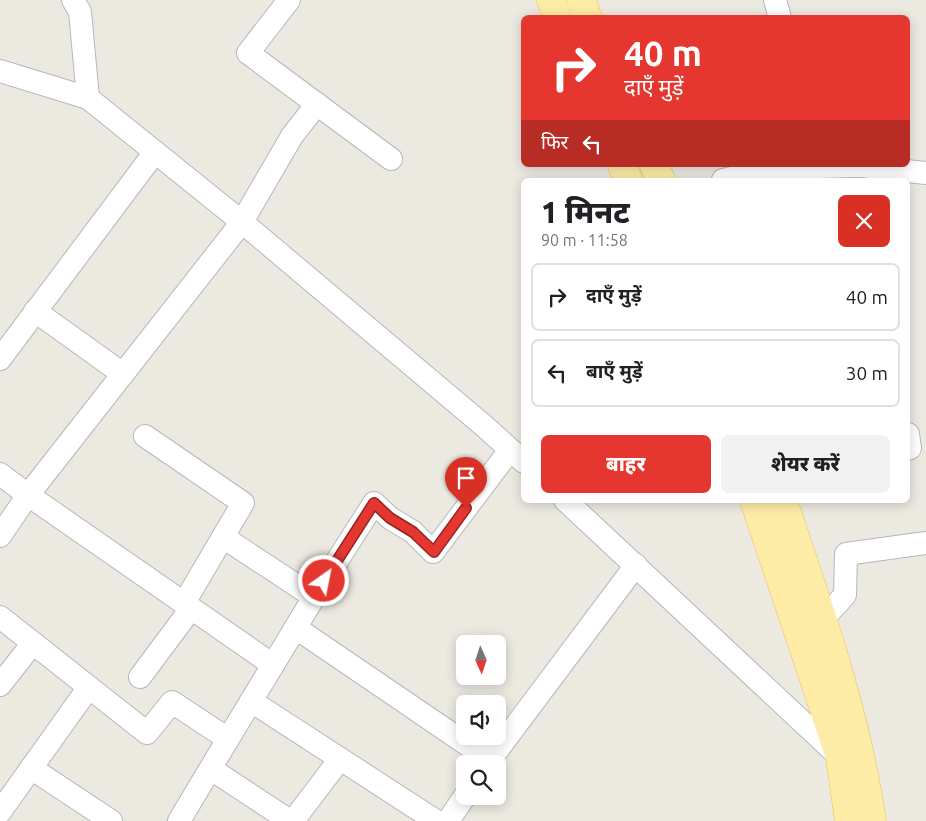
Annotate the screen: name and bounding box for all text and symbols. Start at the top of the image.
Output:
text: 40 m [624,33,702,73]
icon: right [541,35,606,100]
text: दाएँ मुड़ें [624,74,684,99]
icon: left [578,130,606,158]
text: फिर [541,131,568,153]
text: 1 मिनट [541,195,630,229]
button: close [838,195,890,247]
text: 90 m · 11:58 [541,231,628,249]
icon: right [543,283,571,311]
text: दाएँ मुड़ें [586,284,642,306]
text: 40 m [846,286,888,308]
icon: left [543,359,571,387]
text: बाएँ मुड़ें [586,360,643,382]
text: 30 m [846,362,888,384]
button: बाहर [541,435,711,493]
button: शेयर करें [721,435,890,493]
pin [445,457,487,508]
icon: arrive [452,464,480,492]
position arrow [297,554,349,606]
north arrow [456,635,506,685]
map controls [456,635,506,805]
button: sound [456,695,506,745]
button: search [456,755,506,805]

